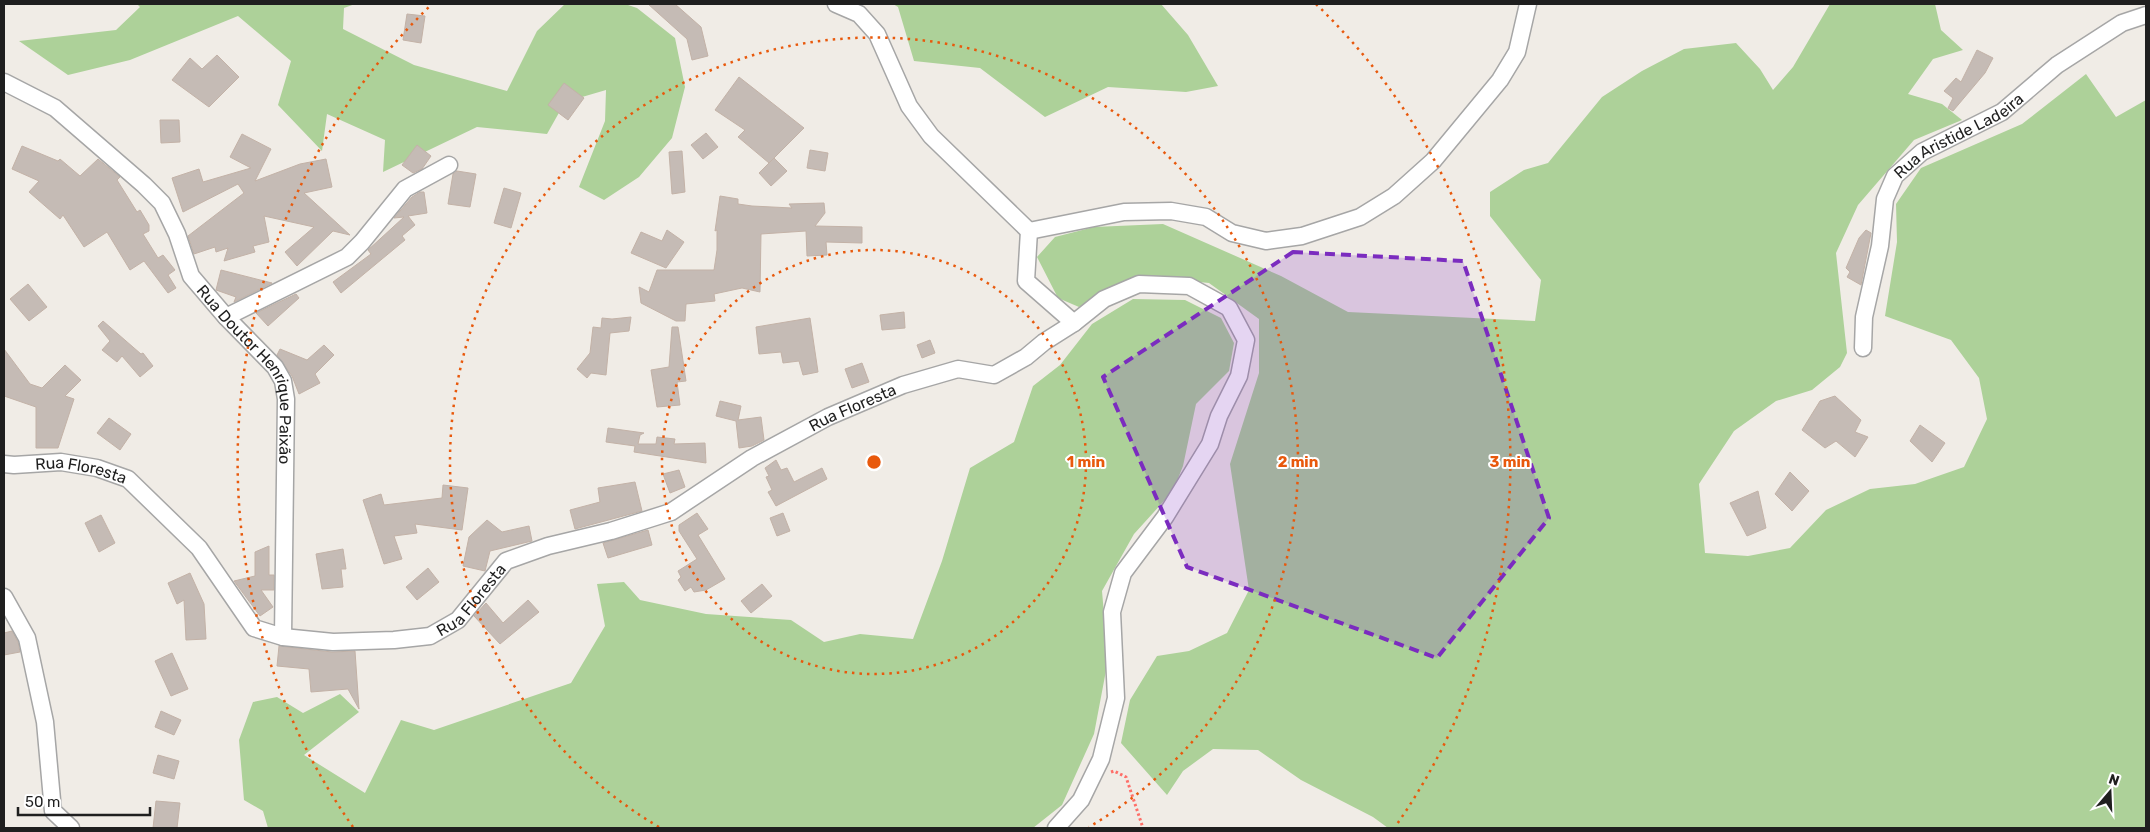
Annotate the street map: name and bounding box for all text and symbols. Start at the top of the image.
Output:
street label: Rua Aristide Ladeira [1890,89,2027,183]
street label: Rua Doutor Henrique Paixão [193,281,295,464]
street label: Rua Floresta [806,380,899,436]
street label: Rua Floresta [35,453,129,488]
centre of rings [865,453,883,471]
text: 1 min [1067,453,1105,471]
text: 2 min [1278,453,1318,471]
text: 3 min [1490,453,1530,471]
street label: Rua Floresta [433,560,510,640]
north arrow [2085,767,2135,817]
text: N [2107,771,2122,790]
scale bar [18,784,150,816]
text: 50 m [25,793,60,811]

